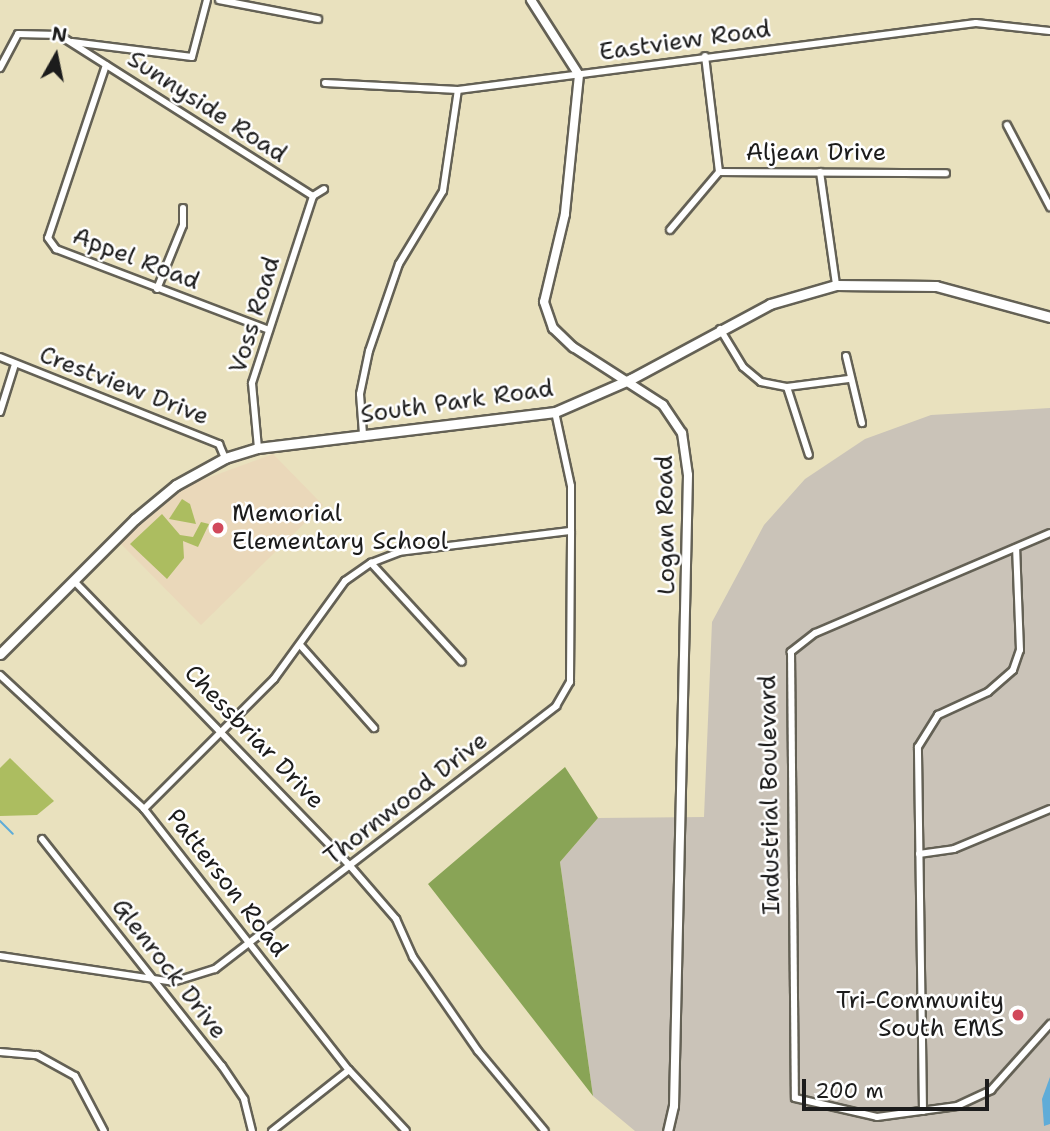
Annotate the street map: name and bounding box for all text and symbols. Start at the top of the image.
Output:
street label: Eastview Road [597,15,773,67]
north arrow [21,21,91,91]
text: N [50,21,69,48]
street label: Sunnyside Road [122,45,292,169]
street label: Aljean Drive [746,139,886,167]
street label: Appel Road [68,222,204,296]
street label: Voss Road [224,253,286,377]
street label: Crestview Drive [35,340,213,432]
street label: South Park Road [359,374,555,430]
street label: Logan Road [650,455,682,595]
place label: Memorial Elementary School [232,500,448,556]
marker: Memorial Elementary School [210,520,226,536]
street label: Chessbriar Drive [178,659,330,815]
street label: Industrial Boulevard [754,675,786,915]
street label: Thornwood Drive [318,726,494,872]
street label: Patterson Road [160,803,294,963]
street label: Glenrock Drive [105,893,233,1045]
place label: Tri-Community South EMS [836,987,1004,1043]
marker: Tri-Community South EMS [1010,1007,1026,1023]
scale bar [805,1064,992,1108]
text: 200 m [815,1077,884,1105]

